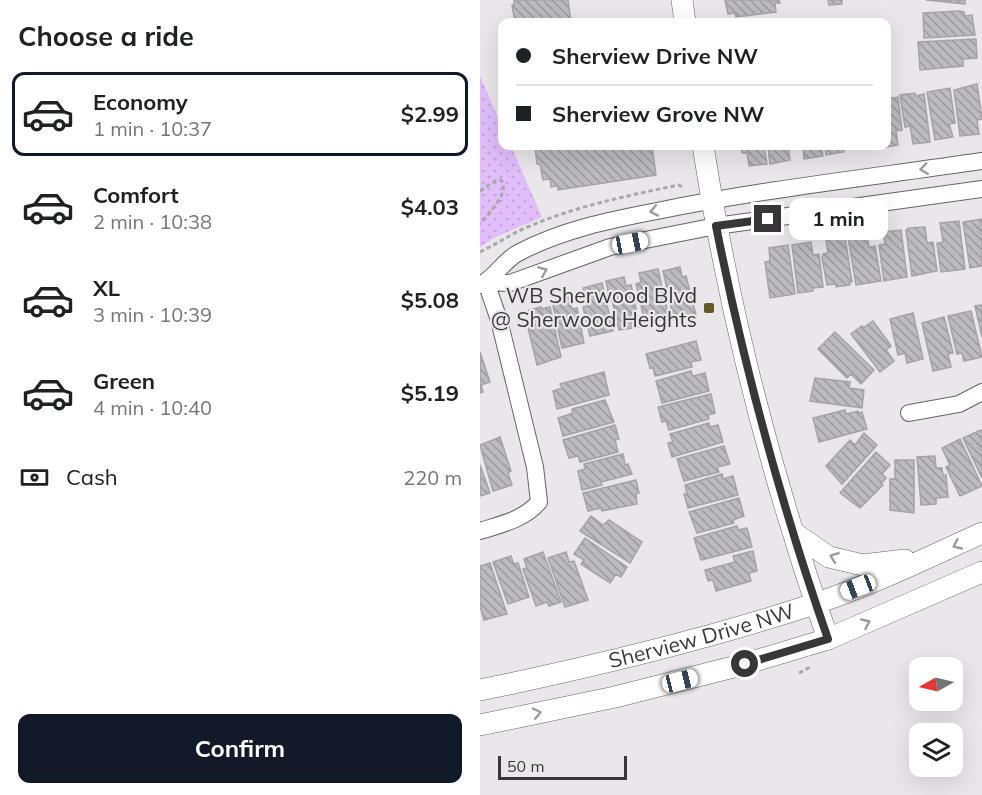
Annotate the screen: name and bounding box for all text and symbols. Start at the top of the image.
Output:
text: Choose a ride [18,19,194,53]
text: Sherview Drive NW [552,42,758,70]
icon: car [21,87,75,141]
text: Economy [93,88,188,116]
text: $2.99 [401,100,459,128]
text: Sherview Grove NW [552,100,765,128]
text: 1 min · 10:37 [93,116,212,141]
one-way arrow [919,163,929,175]
icon: car [21,180,75,234]
text: Comfort [93,181,179,209]
text: $4.03 [401,193,459,221]
callout: 1 min [789,198,888,240]
one-way arrow [649,204,659,217]
route end [754,205,781,232]
text: 1 min [812,206,865,231]
text: 2 min · 10:38 [93,209,212,234]
car [611,231,649,255]
one-way arrow [536,266,547,278]
icon: car [21,273,75,327]
text: XL [93,274,120,302]
place label: WB Sherwood Blvd @ Sherwood Heights [491,282,697,332]
text: $5.08 [401,286,459,314]
marker: WB Sherwood Blvd @ Sherwood Heights [702,301,716,315]
text: 3 min · 10:39 [93,302,212,327]
icon: car [21,366,75,420]
text: Green [93,367,155,395]
text: $5.19 [401,379,459,407]
text: 4 min · 10:40 [93,395,212,420]
icon: cash [18,461,51,494]
text: Cash [66,463,118,491]
text: 220 m [403,465,462,490]
one-way arrow [953,537,964,549]
one-way arrow [829,552,840,565]
car [838,572,878,602]
street label: Sherview Drive NW [606,597,797,673]
one-way arrow [860,618,871,630]
route start [731,650,758,677]
north arrow [909,657,963,711]
map controls [909,657,963,777]
car [660,668,700,694]
one-way arrow [532,708,542,721]
button: Confirm [18,714,462,783]
button: layers [909,723,963,777]
scale bar [498,753,627,780]
text: 50 m [507,756,544,776]

